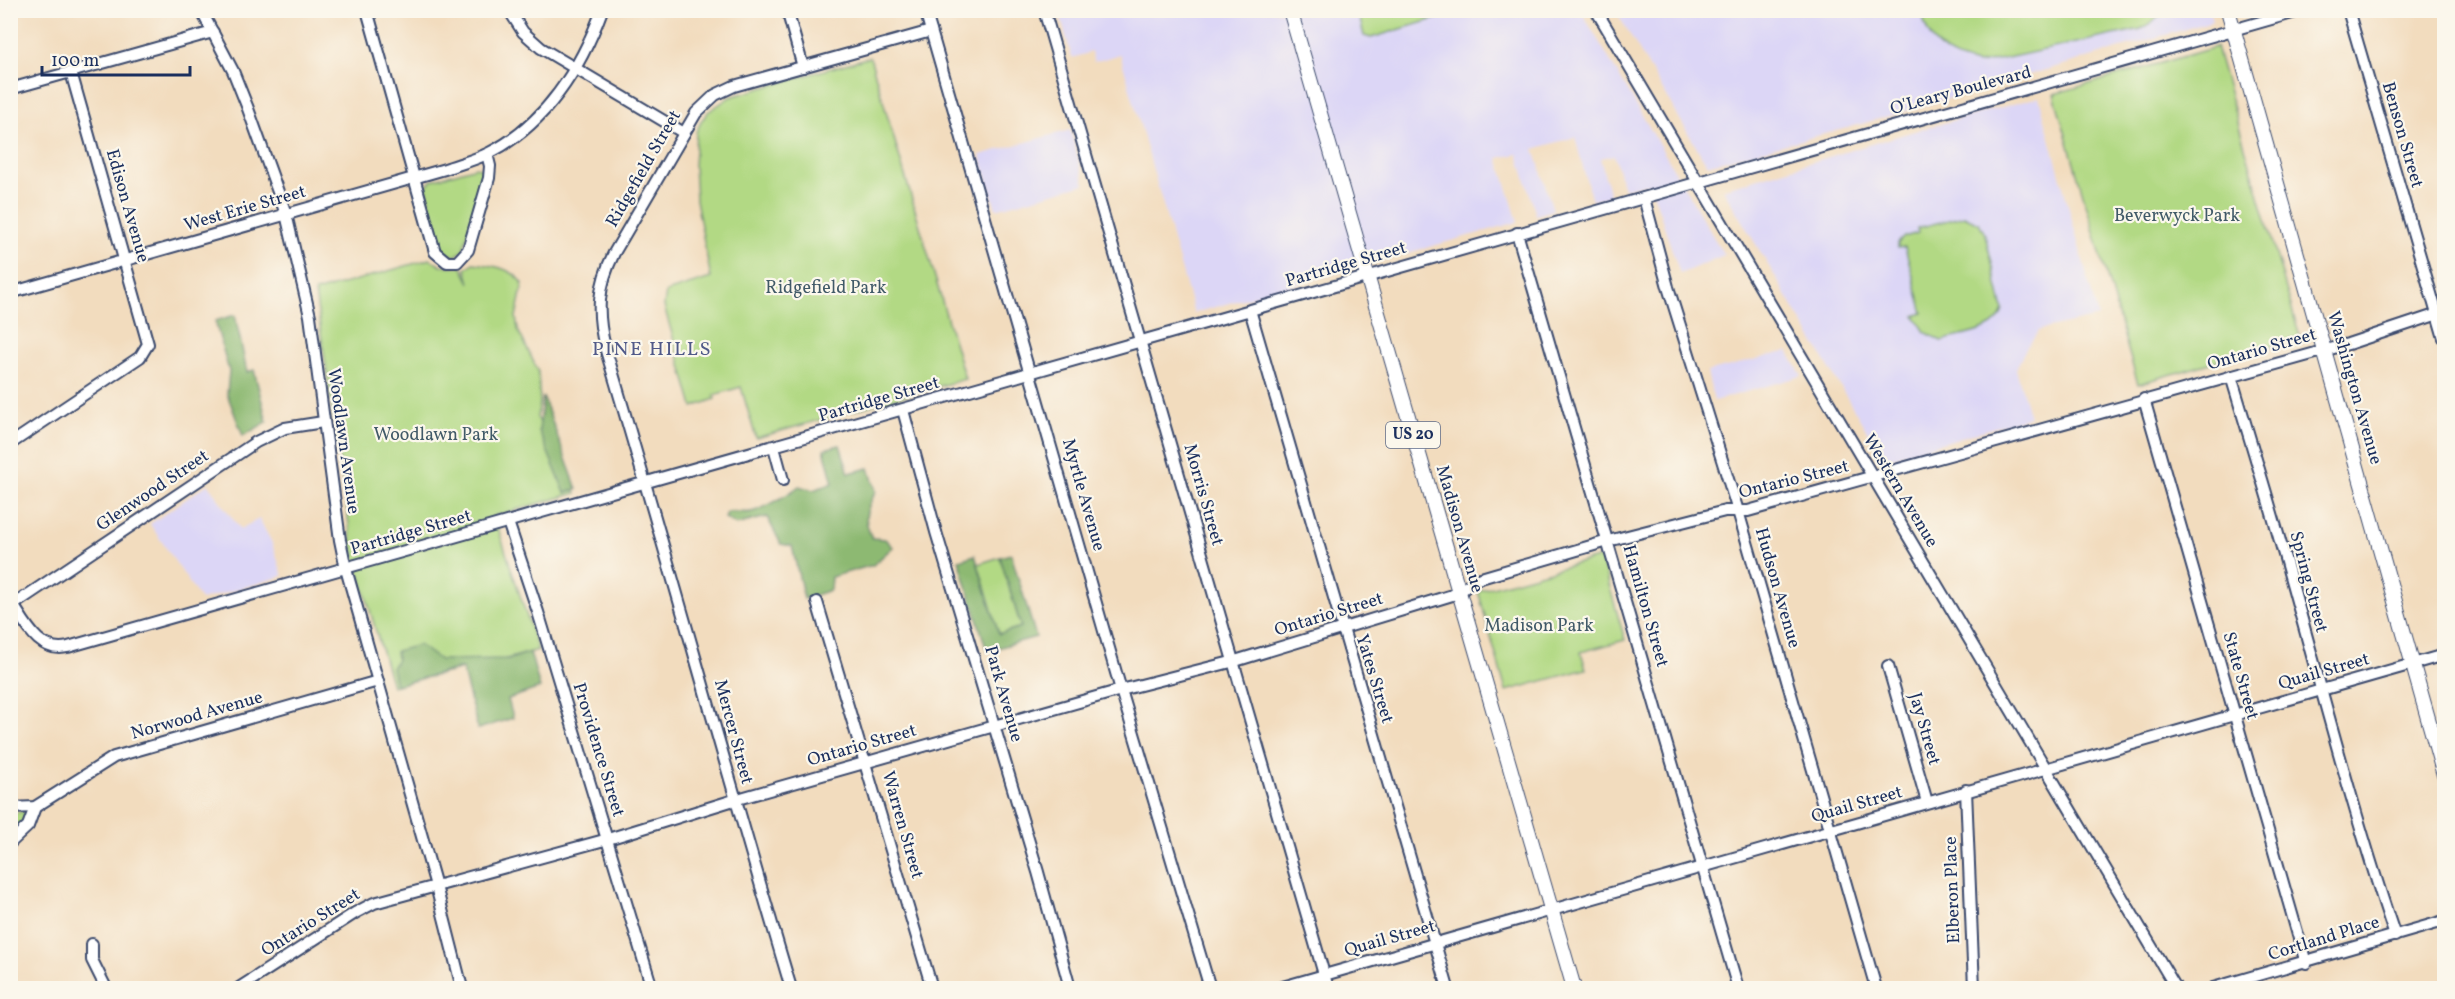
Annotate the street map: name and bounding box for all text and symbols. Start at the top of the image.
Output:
scale bar [42,39,190,77]
text: 100 m [51,49,100,74]
street label: O'Leary Boulevard [1888,60,2034,122]
street label: Benson Street [2375,79,2429,191]
street label: Ridgefield Street [600,106,688,232]
street label: Edison Avenue [99,146,155,266]
street label: West Erie Street [181,180,309,238]
park label: Beverwyck Park [2114,204,2240,229]
street label: Partridge Street [1283,236,1409,294]
park label: Ridgefield Park [765,276,887,301]
street label: Washington Avenue [2320,308,2388,468]
street label: Ontario Street [2204,322,2320,378]
district label: PINE HILLS [592,336,712,364]
street label: Woodlawn Avenue [320,367,366,515]
street label: Partridge Street [816,371,942,429]
road number: US 20 [1386,422,1440,448]
park label: Woodlawn Park [374,423,499,448]
street label: Western Avenue [1856,430,1944,552]
street label: Myrtle Avenue [1055,436,1111,554]
street label: Morris Street [1177,441,1229,549]
street label: Glenwood Street [92,444,214,538]
street label: Ontario Street [1736,454,1852,506]
street label: Madison Avenue [1429,462,1489,596]
street label: Partridge Street [348,504,474,562]
street label: Hudson Avenue [1748,525,1806,651]
street label: Spring Street [2282,529,2334,635]
street label: Hamilton Street [1616,542,1674,670]
street label: Ontario Street [1272,587,1386,643]
park label: Madison Park [1484,614,1594,639]
street label: State Street [2216,629,2264,723]
street label: Yates Street [1349,631,1399,727]
street label: Park Avenue [977,643,1029,745]
street label: Quail Street [2275,647,2373,697]
street label: Mercer Street [707,677,759,787]
street label: Providence Street [566,680,630,820]
street label: Norwood Avenue [128,685,266,747]
street label: Jay Street [1902,690,1946,768]
street label: Ontario Street [804,718,920,774]
street label: Warren Street [875,768,929,882]
street label: Quail Street [1808,780,1906,830]
street label: Elberon Place [1939,836,1967,944]
street label: Ontario Street [257,883,365,963]
street label: Cortland Place [2265,910,2383,968]
street label: Quail Street [1341,914,1439,964]

